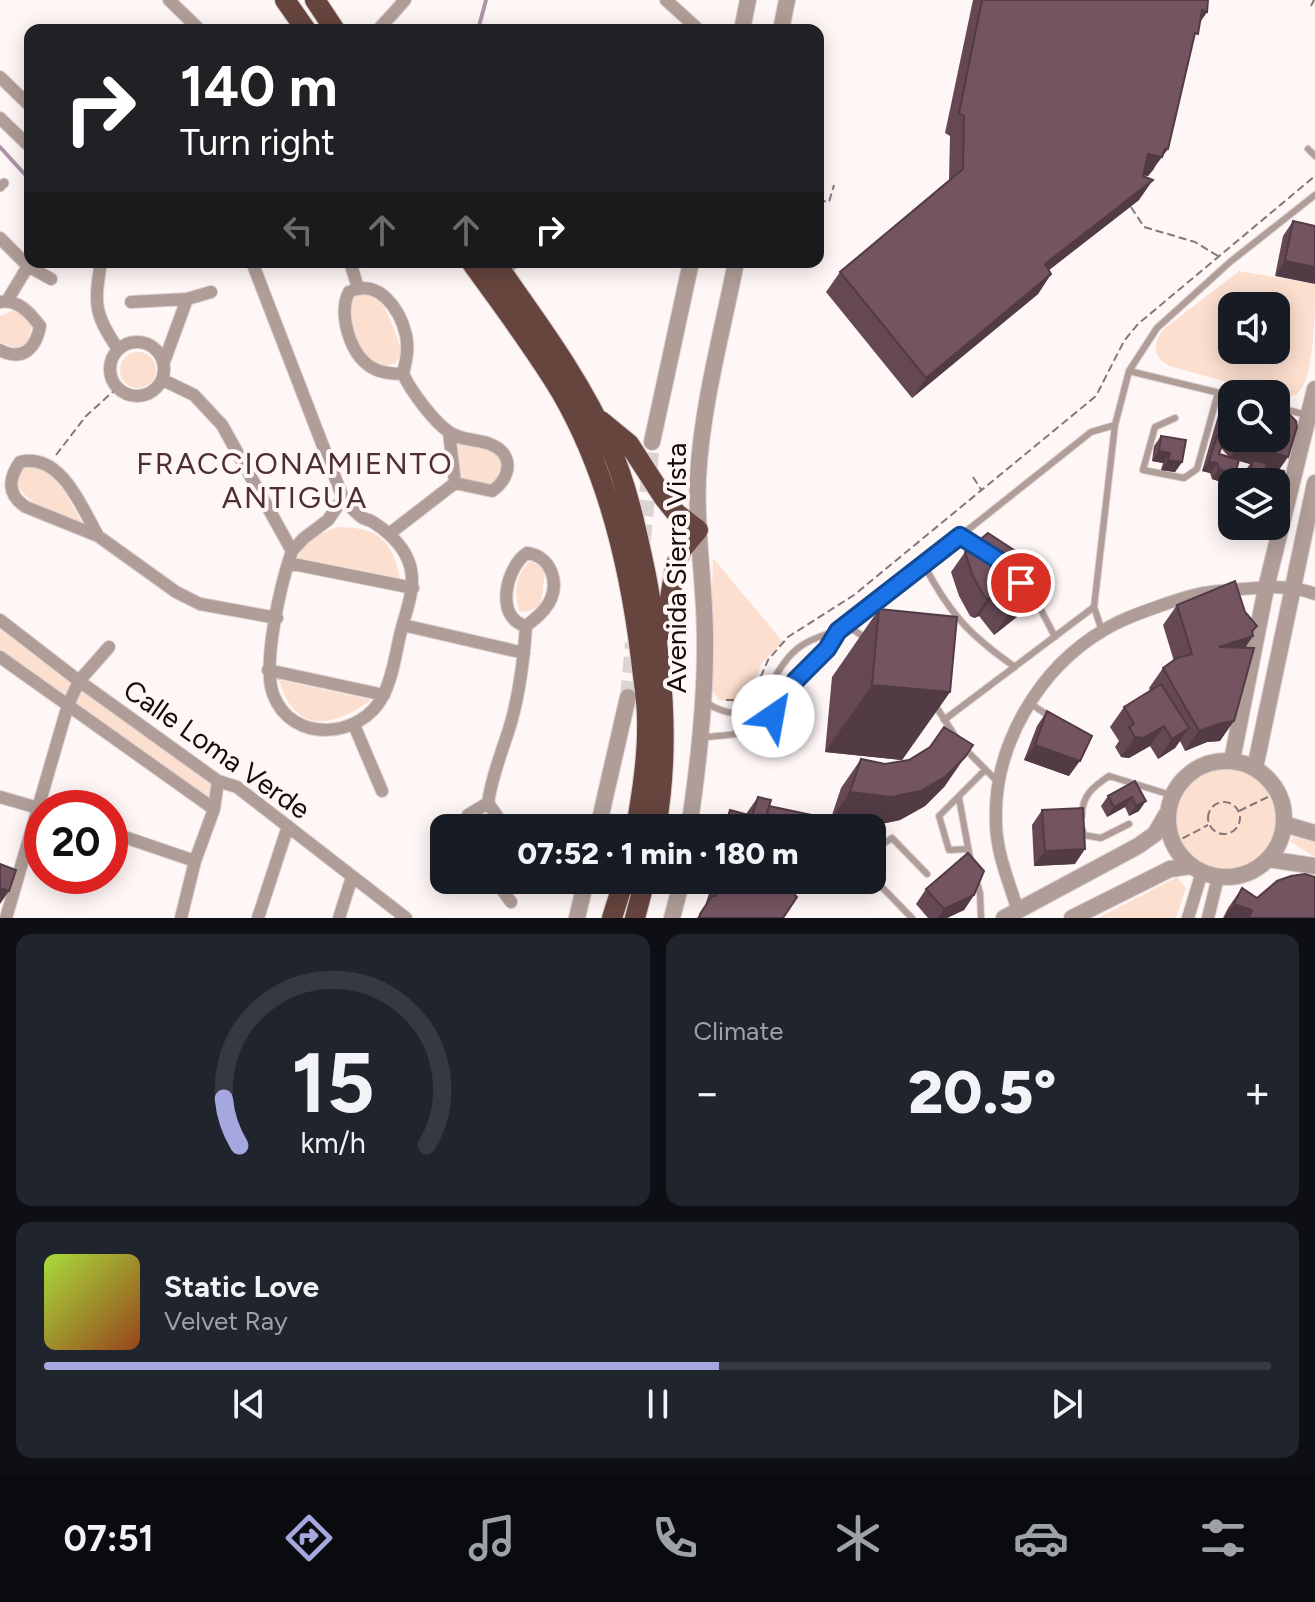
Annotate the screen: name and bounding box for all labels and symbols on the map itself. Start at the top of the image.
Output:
street label: Avenida Sierra Vista [659,443,693,693]
district label: FRACCIONAMIENTO ANTIGUA [136,445,454,516]
pin [987,549,1055,617]
street label: Calle Loma Verde [117,672,317,826]
position arrow [731,674,815,758]
speed limit sign: 20 [24,790,128,894]

